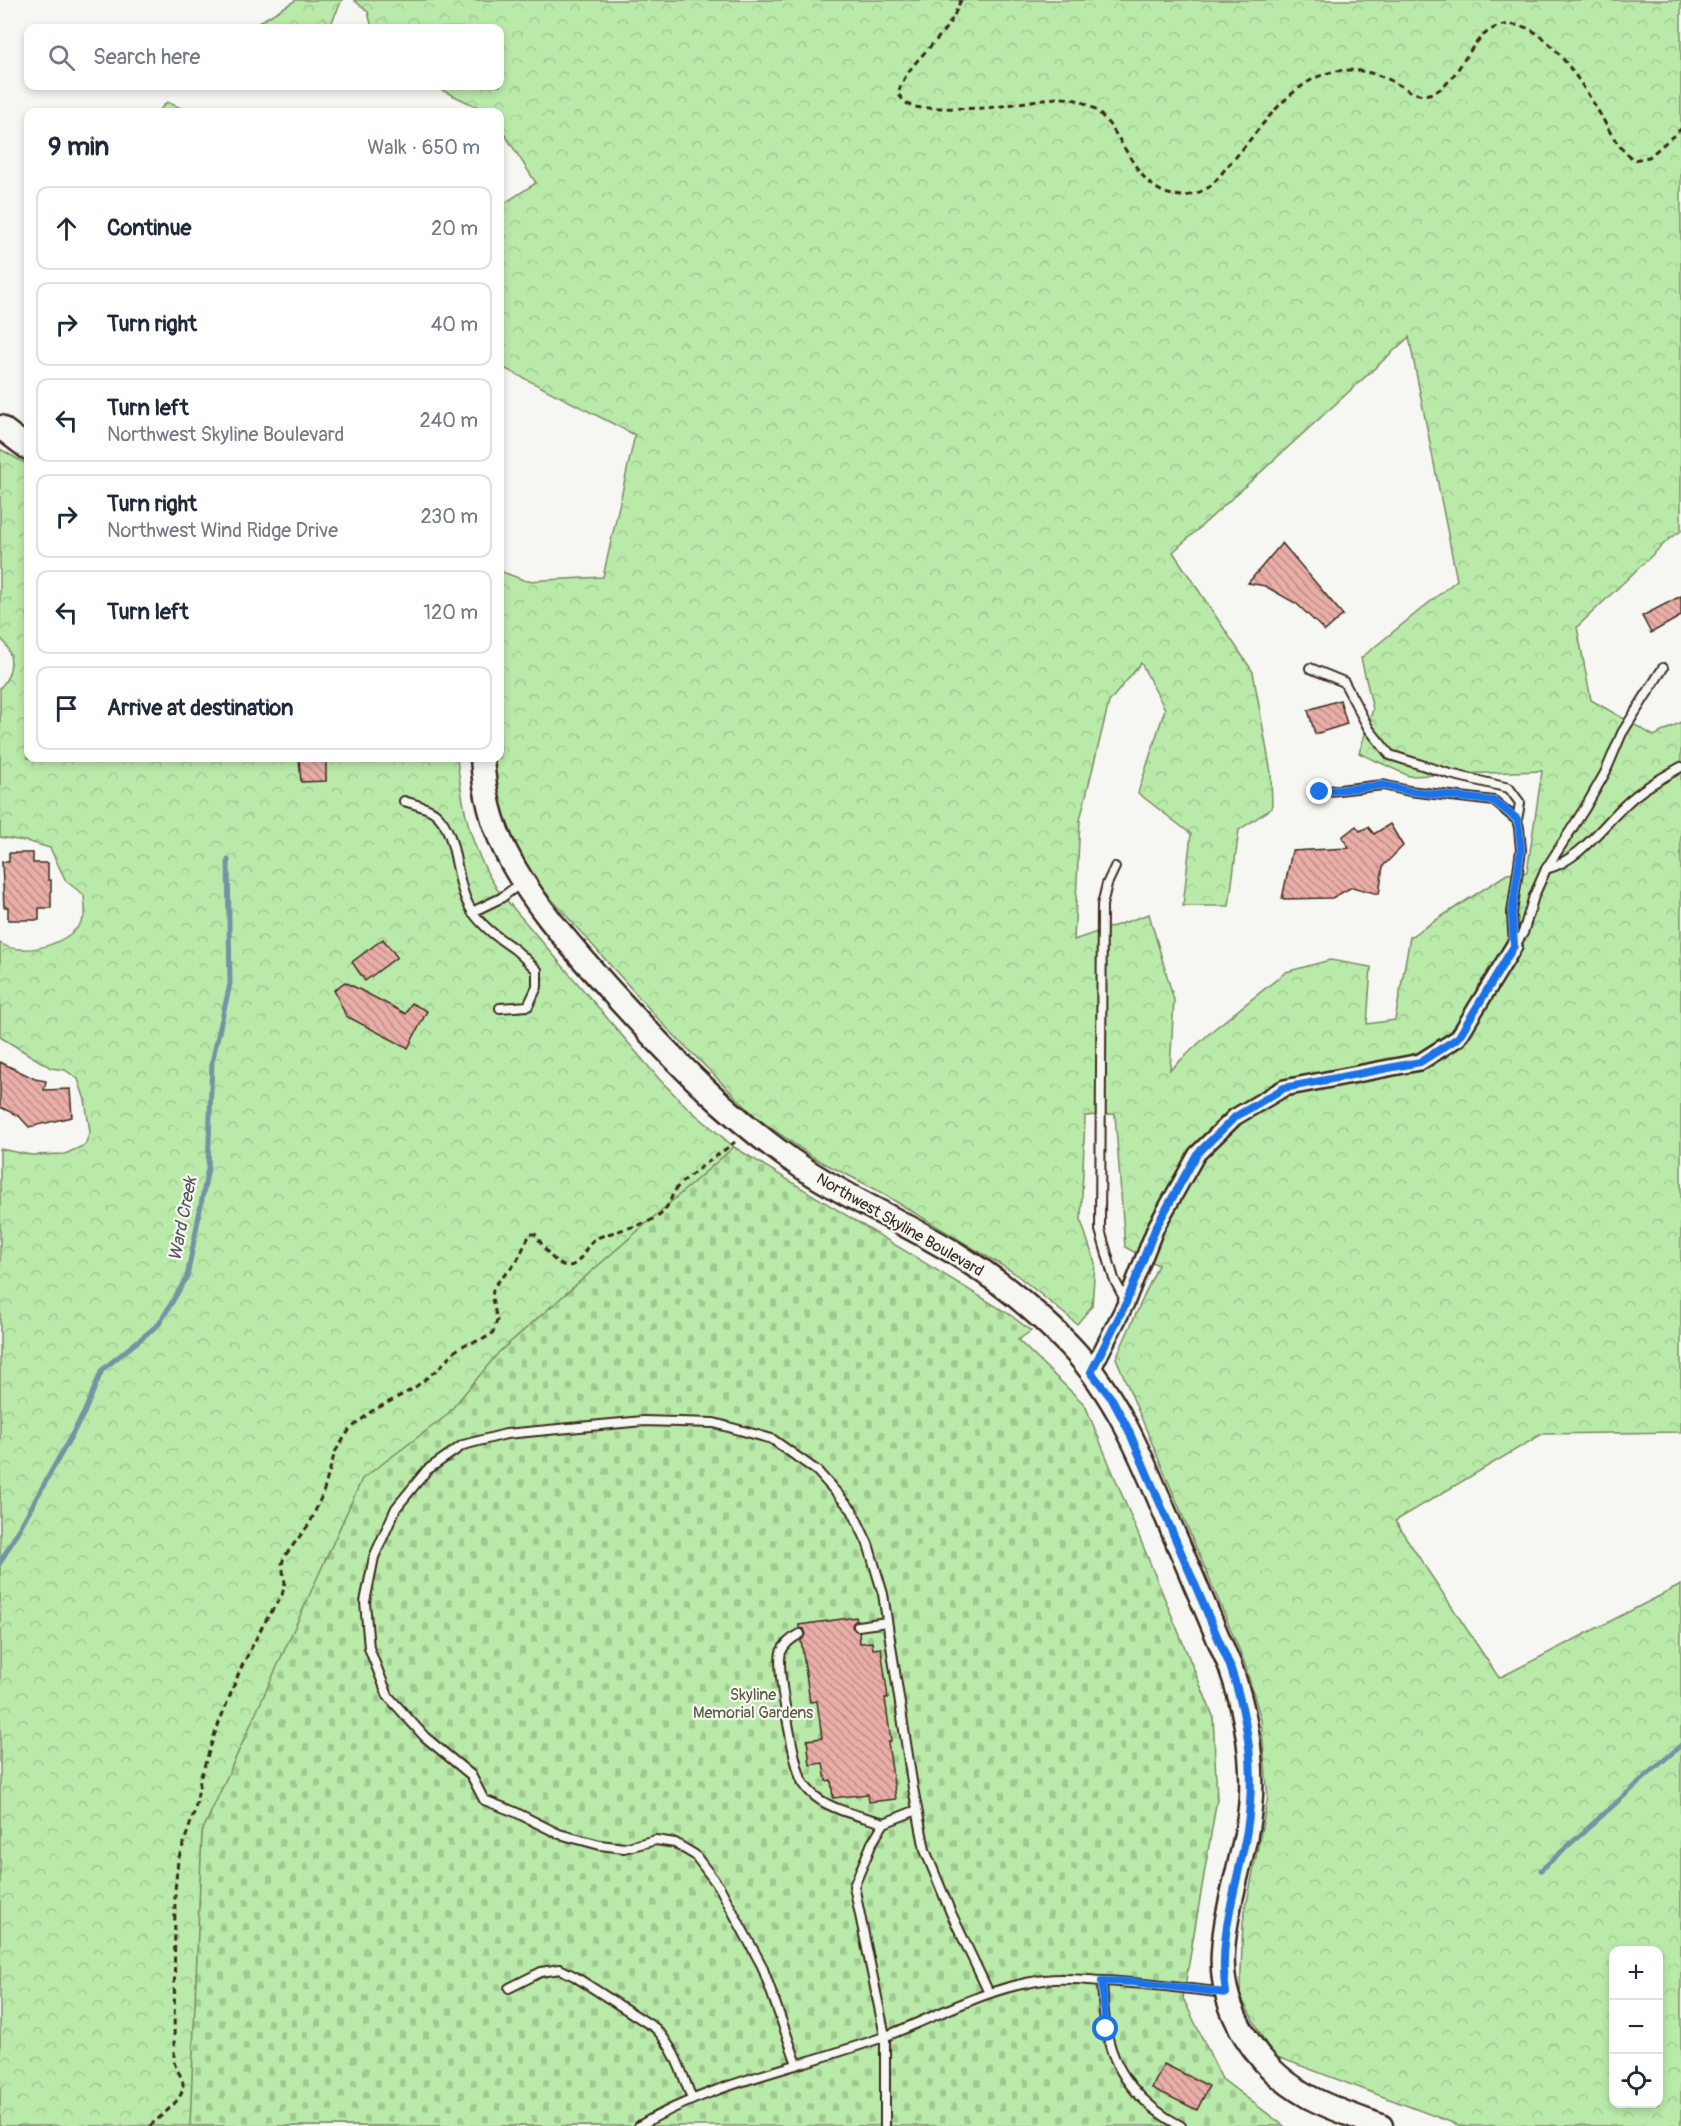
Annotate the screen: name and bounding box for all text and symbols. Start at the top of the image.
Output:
search box [24,24,504,90]
icon: search [45,41,78,74]
text: Search here [93,43,200,71]
text: 9 min [48,131,109,163]
text: Walk · 650 m [367,135,480,160]
icon: ahead [50,212,83,245]
text: Continue [107,214,191,242]
text: 20 m [431,216,478,241]
icon: right [50,308,83,341]
text: Turn right [107,310,197,338]
text: 40 m [431,312,478,337]
text: Turn left [107,394,189,422]
icon: left [50,404,83,437]
text: 240 m [419,408,478,433]
text: Northwest Skyline Boulevard [107,422,344,447]
text: Turn right [107,490,197,518]
icon: right [50,500,83,533]
text: 230 m [421,504,478,529]
text: Northwest Wind Ridge Drive [107,518,338,543]
icon: left [50,596,83,629]
text: Turn left [107,598,189,626]
text: 120 m [423,600,478,625]
icon: arrive [50,692,83,725]
text: Arrive at destination [107,694,293,722]
route end [1306,778,1332,804]
street label: Northwest Skyline Boulevard [813,1169,987,1281]
water label: Ward Creek [164,1174,203,1263]
park label: Skyline Memorial Gardens [693,1685,813,1723]
map controls [1609,1946,1663,2108]
button: + [1609,1946,1663,2000]
button: − [1609,2000,1663,2054]
route start [1092,2015,1118,2041]
button: locate [1609,2054,1663,2108]

